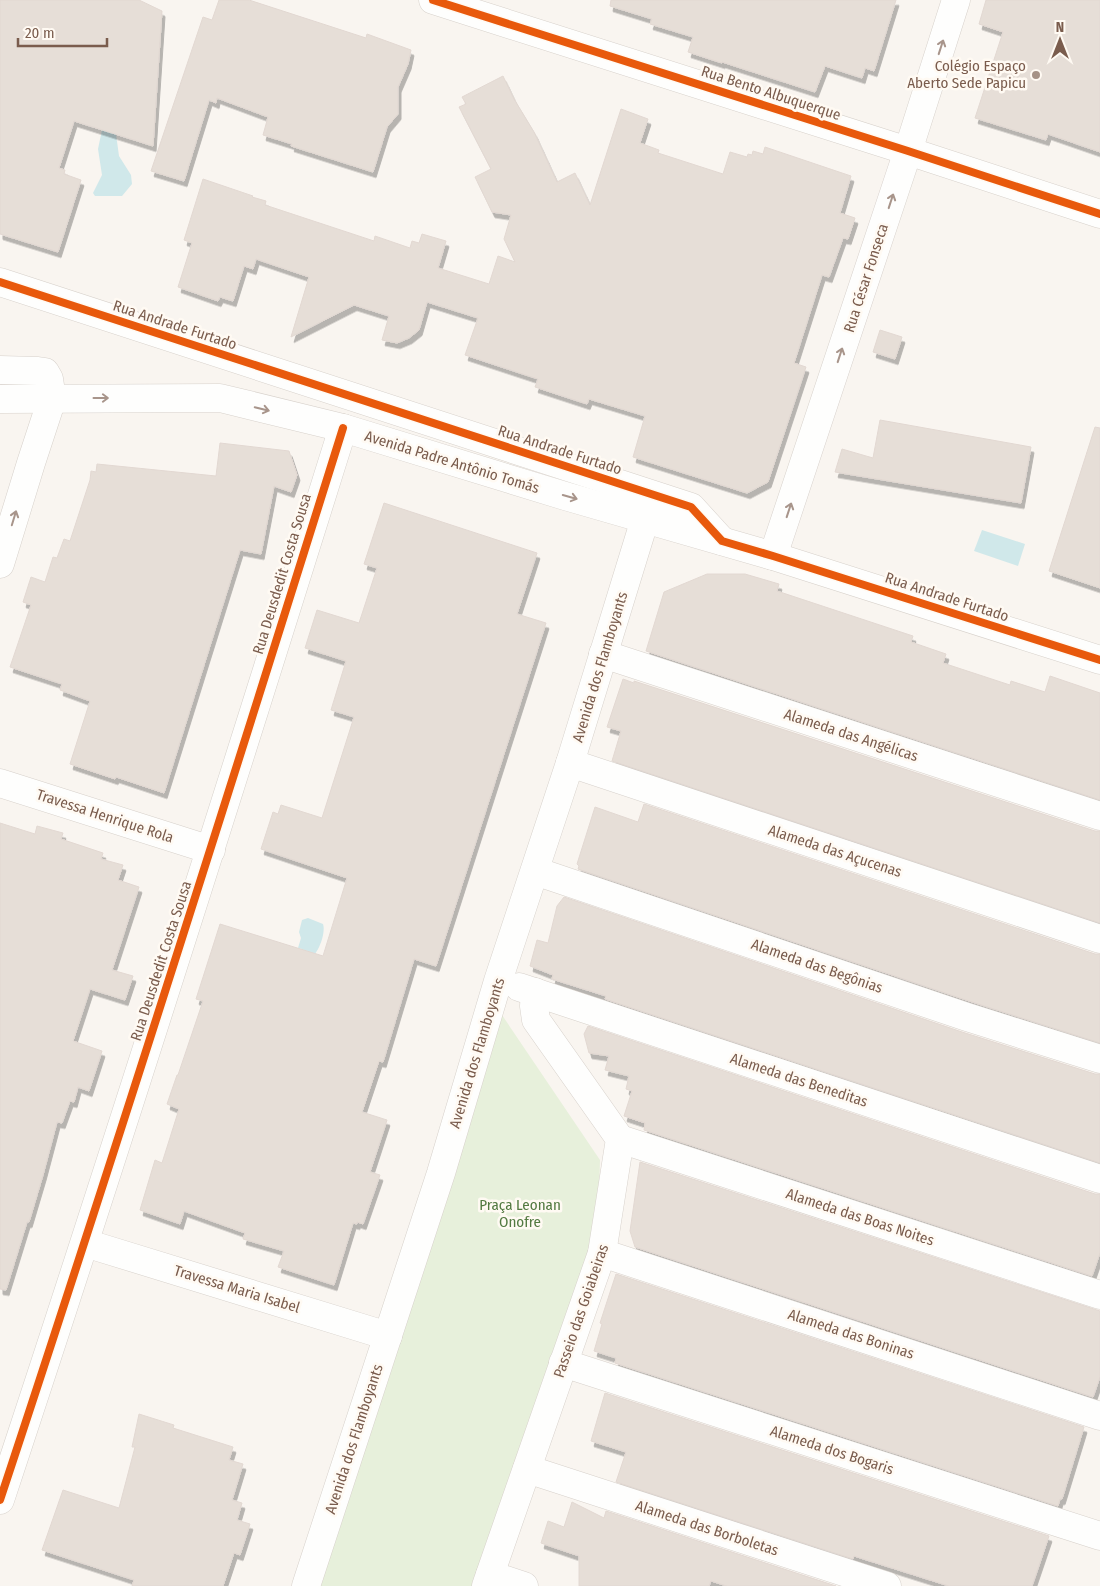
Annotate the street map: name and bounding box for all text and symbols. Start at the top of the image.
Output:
scale bar [18,15,106,47]
north arrow [1035,15,1085,65]
text: N [1056,19,1064,36]
text: 20 m [25,24,55,42]
one-way arrow [937,39,947,55]
place label: Colégio Espaço Aberto Sede Papicu [907,57,1026,92]
street label: Rua Bento Albuquerque [699,62,843,124]
marker: Colégio Espaço Aberto Sede Papicu [1030,69,1042,81]
one-way arrow [887,194,897,210]
street label: Rua César Fonseca [840,221,892,335]
street label: Rua Andrade Furtado [111,297,239,354]
one-way arrow [836,348,845,364]
one-way arrow [92,393,109,403]
one-way arrow [254,404,270,414]
street label: Rua Andrade Furtado [496,422,624,479]
street label: Avenida Padre Antônio Tomás [363,427,541,497]
street label: Rua Deusdedit Costa Sousa [249,491,315,657]
one-way arrow [561,493,577,503]
one-way arrow [784,502,794,518]
one-way arrow [10,510,20,526]
street label: Rua Andrade Furtado [883,569,1011,626]
street label: Avenida dos Flamboyants [569,590,631,744]
street label: Alameda das Angélicas [782,705,920,765]
street label: Travessa Henrique Rola [34,785,176,847]
street label: Alameda das Açucenas [766,821,904,881]
street label: Rua Deusdedit Costa Sousa [127,879,195,1043]
street label: Alameda das Begônias [749,935,885,997]
street label: Avenida dos Flamboyants [446,976,508,1130]
street label: Alameda das Beneditas [728,1049,870,1111]
street label: Alameda das Boas Noites [784,1185,936,1249]
park label: Praça Leonan Onofre [479,1196,561,1231]
street label: Passeio das Goiabeiras [550,1242,612,1380]
street label: Travessa Maria Isabel [172,1261,302,1317]
street label: Alameda das Boninas [786,1305,916,1363]
street label: Avenida dos Flamboyants [321,1362,387,1516]
street label: Alameda dos Bogaris [768,1422,896,1478]
street label: Alameda das Borboletas [633,1496,781,1560]

